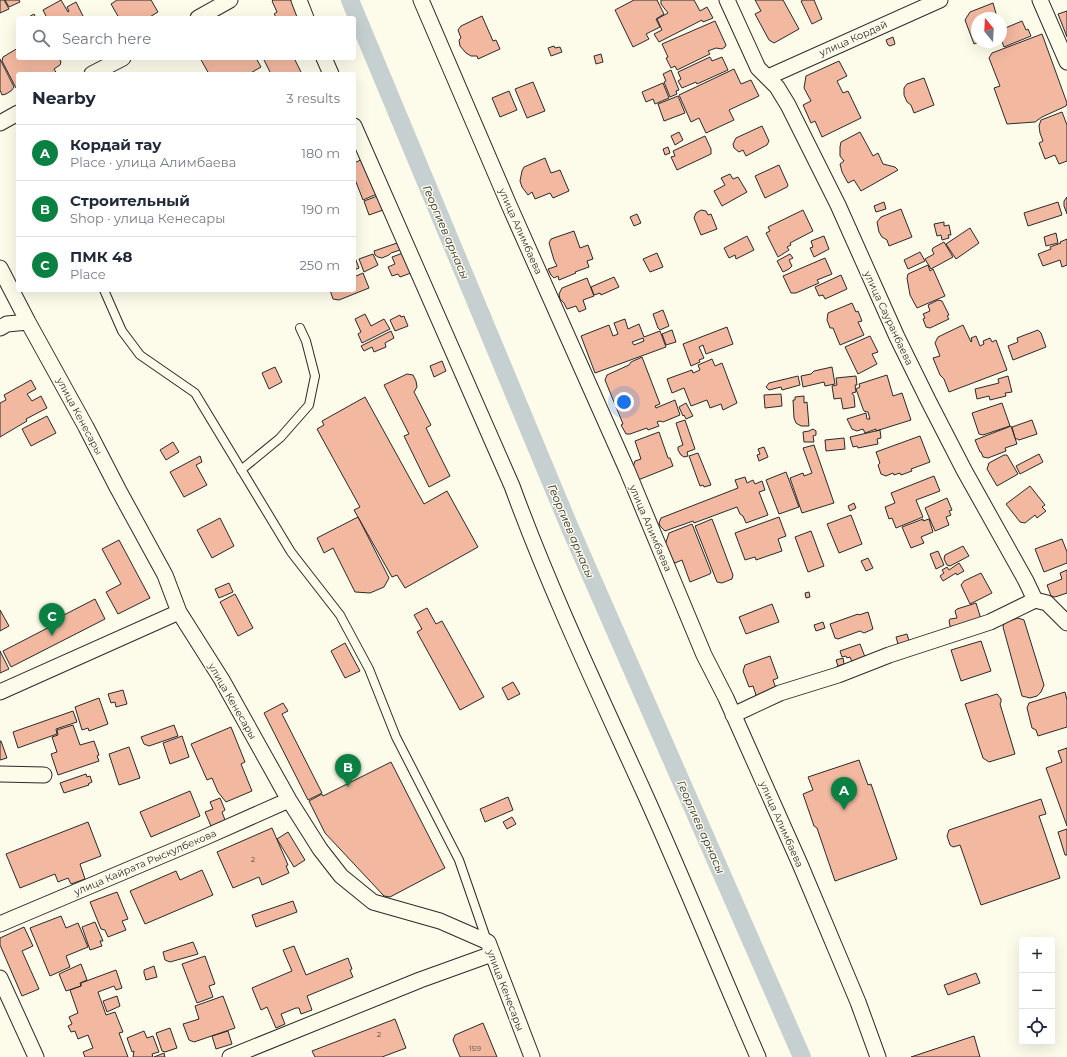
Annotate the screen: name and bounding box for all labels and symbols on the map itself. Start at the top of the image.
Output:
north arrow [971,12,1007,48]
street label: улица Кордай [816,18,889,60]
water label: Георгиев арнасы [420,183,472,282]
street label: улица Алимбаева [495,185,545,276]
street label: улица Сауранбаева [861,268,916,367]
street label: улица Кенесары [53,374,105,457]
your location [614,392,634,412]
water label: Георгиев арнасы [545,482,597,581]
street label: улица Алимбаева [626,482,675,573]
pin: C [39,603,65,636]
street label: улица Кенесары [205,660,260,742]
pin: B [335,754,361,787]
pin: A [831,777,857,810]
water label: Георгиев арнасы [674,778,728,876]
street label: улица Алимбаева [756,778,806,869]
street label: улица Кайрата Рыскулбекова [71,826,218,899]
house number: 2 [251,854,256,864]
street label: улица Кенесары [484,947,527,1033]
house number: 2 [377,1029,382,1039]
house number: 159 [469,1043,481,1053]

